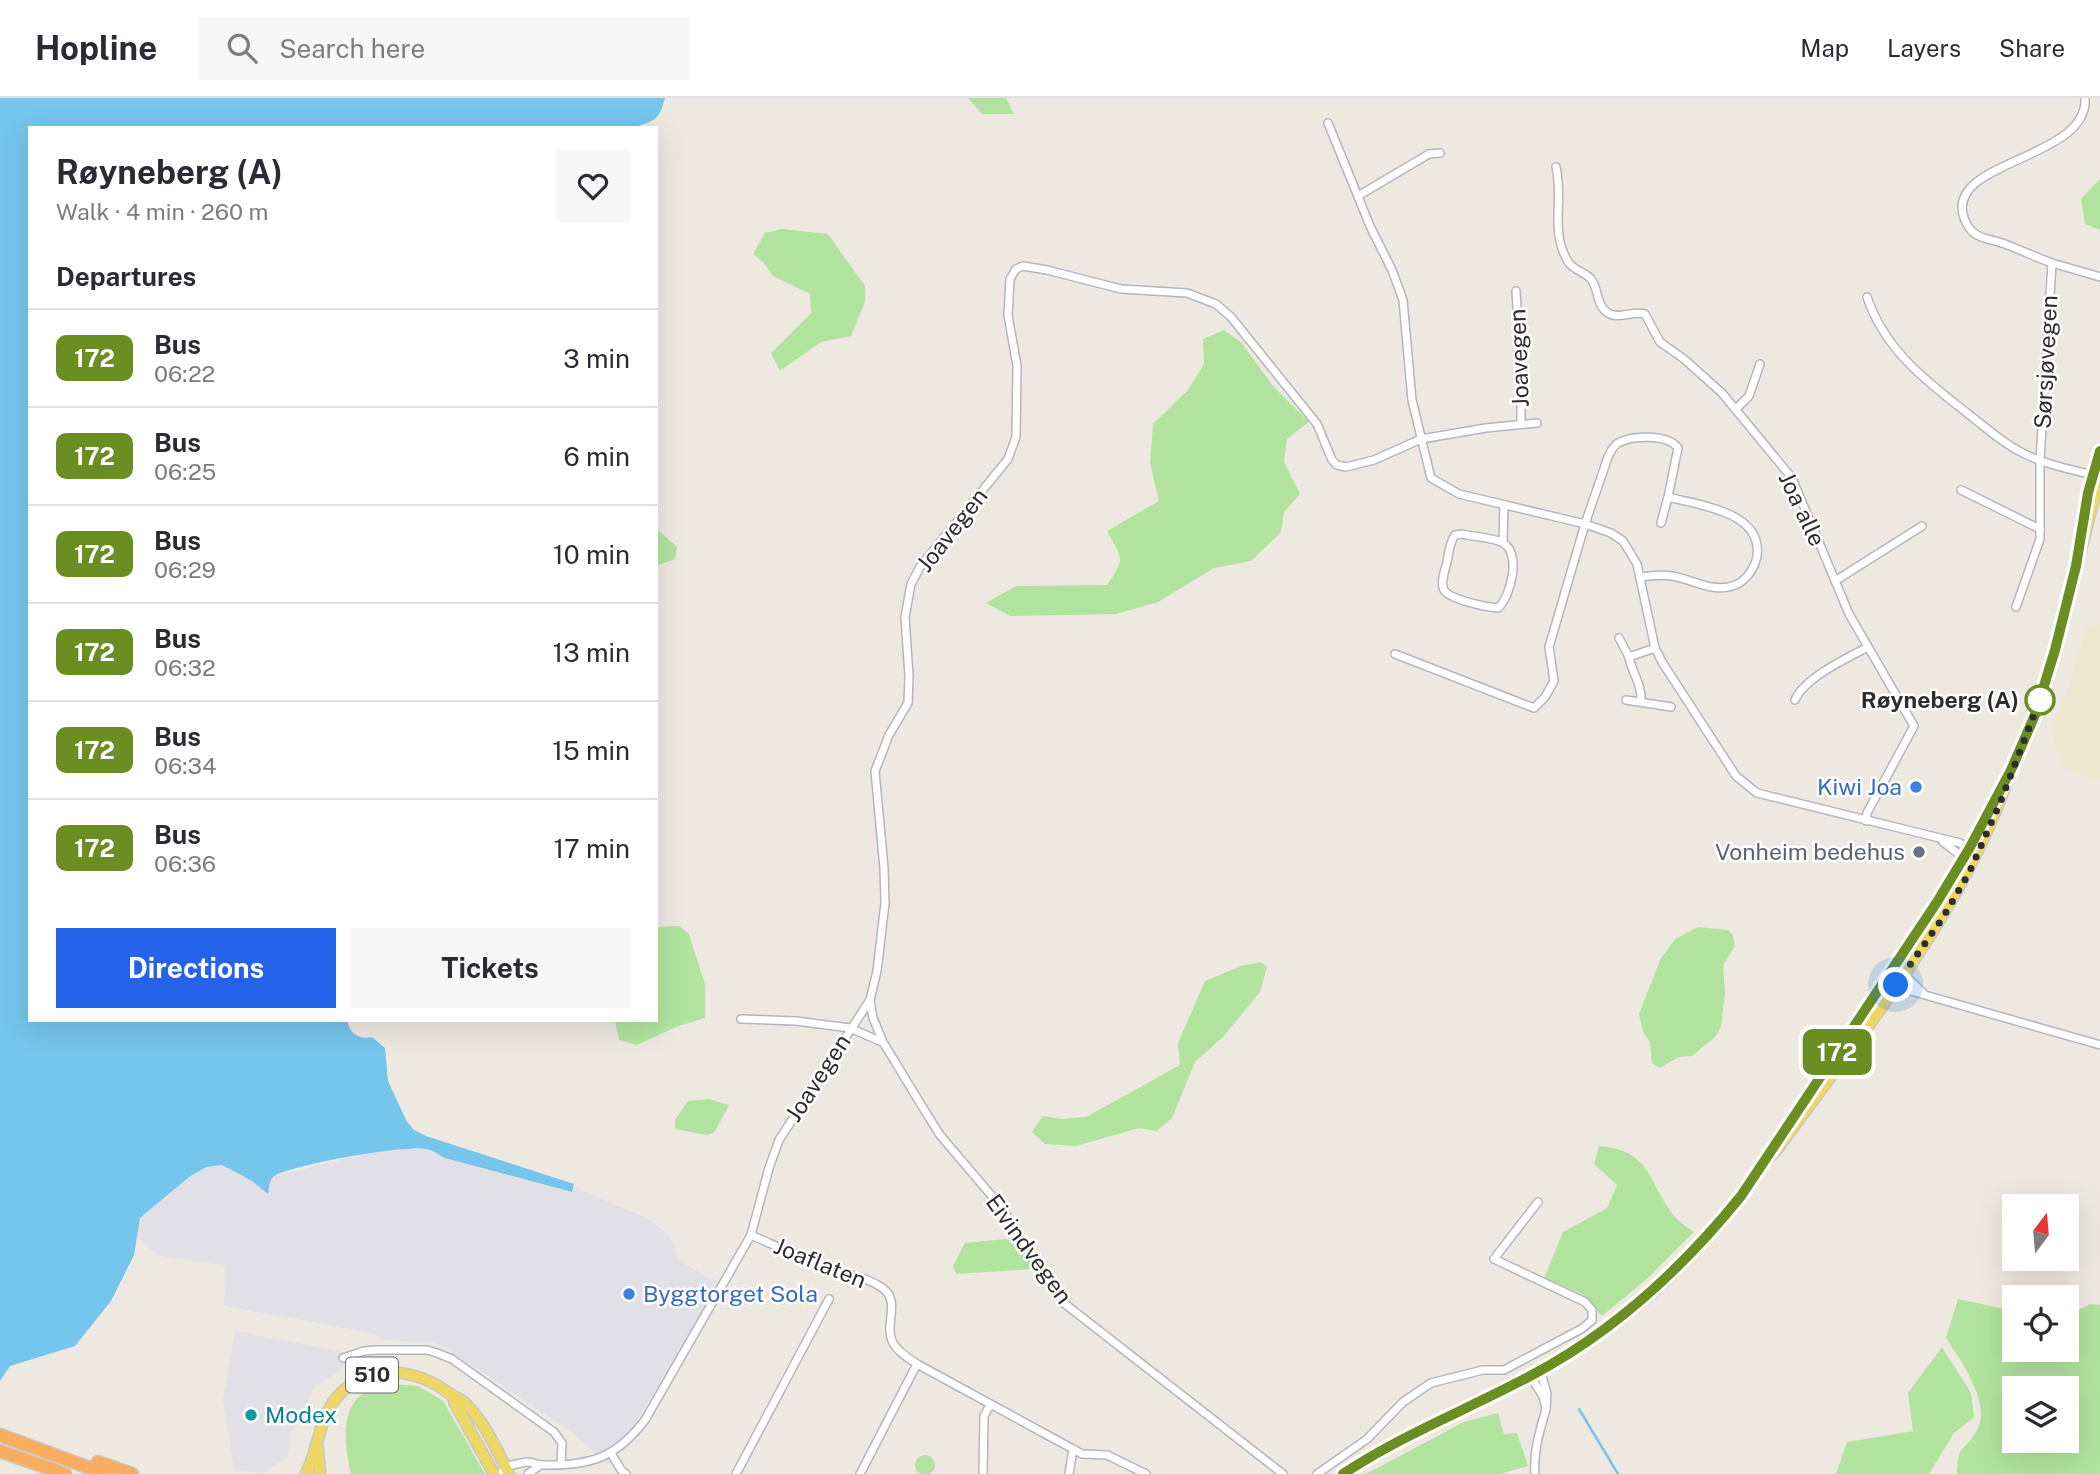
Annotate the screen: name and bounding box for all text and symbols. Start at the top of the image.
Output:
search box [199,17,689,80]
text: Hopline [35,29,157,67]
icon: search [223,29,261,67]
text: Search here [279,33,425,64]
text: Map [1800,34,1849,62]
text: Layers [1887,34,1961,62]
text: Share [1999,34,2065,62]
button: heart [556,149,630,223]
text: Røyneberg (A) [56,153,283,191]
text: Walk · 4 min · 260 m [56,198,269,225]
text: Departures [56,261,196,292]
street label: Sørsjøvegen [2029,294,2062,430]
street label: Joavegen [1503,308,1534,408]
text: Bus [154,329,201,360]
text: 3 min [563,343,630,374]
text: 172 [74,344,115,372]
text: 06:22 [154,360,215,387]
text: Bus [154,427,201,458]
text: 6 min [563,441,630,472]
text: 172 [74,442,115,470]
text: 06:25 [154,458,216,485]
street label: Joa alle [1774,467,1831,550]
street label: Joavegen [911,482,993,577]
text: Bus [154,525,201,556]
text: 10 min [553,539,630,570]
text: 172 [74,540,115,568]
text: 06:29 [154,556,216,583]
text: Bus [154,623,201,654]
text: 13 min [553,637,630,668]
text: 172 [74,638,115,666]
text: 06:32 [154,654,216,681]
marker: Røyneberg (A) [2025,685,2055,715]
place label: Røyneberg (A) [1861,686,2019,713]
text: Bus [154,721,201,752]
text: 15 min [552,735,630,766]
text: 172 [74,736,115,764]
text: 06:34 [154,752,216,779]
place label: Kiwi Joa [1817,773,1902,800]
marker: Kiwi Joa [1908,779,1924,795]
text: Bus [154,819,201,850]
text: 17 min [553,833,630,864]
text: 172 [74,834,115,862]
place label: Vonheim bedehus [1715,838,1905,865]
marker: Vonheim bedehus [1911,844,1927,860]
text: 06:36 [154,850,216,877]
button: Directions [56,928,336,1008]
button: Tickets [350,928,630,1008]
your location [1878,967,1913,1002]
street label: Joavegen [779,1029,856,1126]
line badge: 172 [1797,1029,1877,1075]
text: 172 [1817,1038,1857,1066]
street label: Eivindvegen [981,1189,1078,1309]
north arrow [2002,1194,2079,1270]
map controls [2002,1194,2079,1453]
street label: Joaflaten [770,1232,870,1293]
place label: Byggtorget Sola [643,1280,818,1307]
button: locate [2002,1285,2079,1362]
marker: Byggtorget Sola [621,1286,637,1302]
road number: 510 [346,1358,398,1392]
button: layers [2002,1376,2079,1453]
place label: Modex [265,1401,337,1428]
marker: Modex [243,1407,259,1423]

